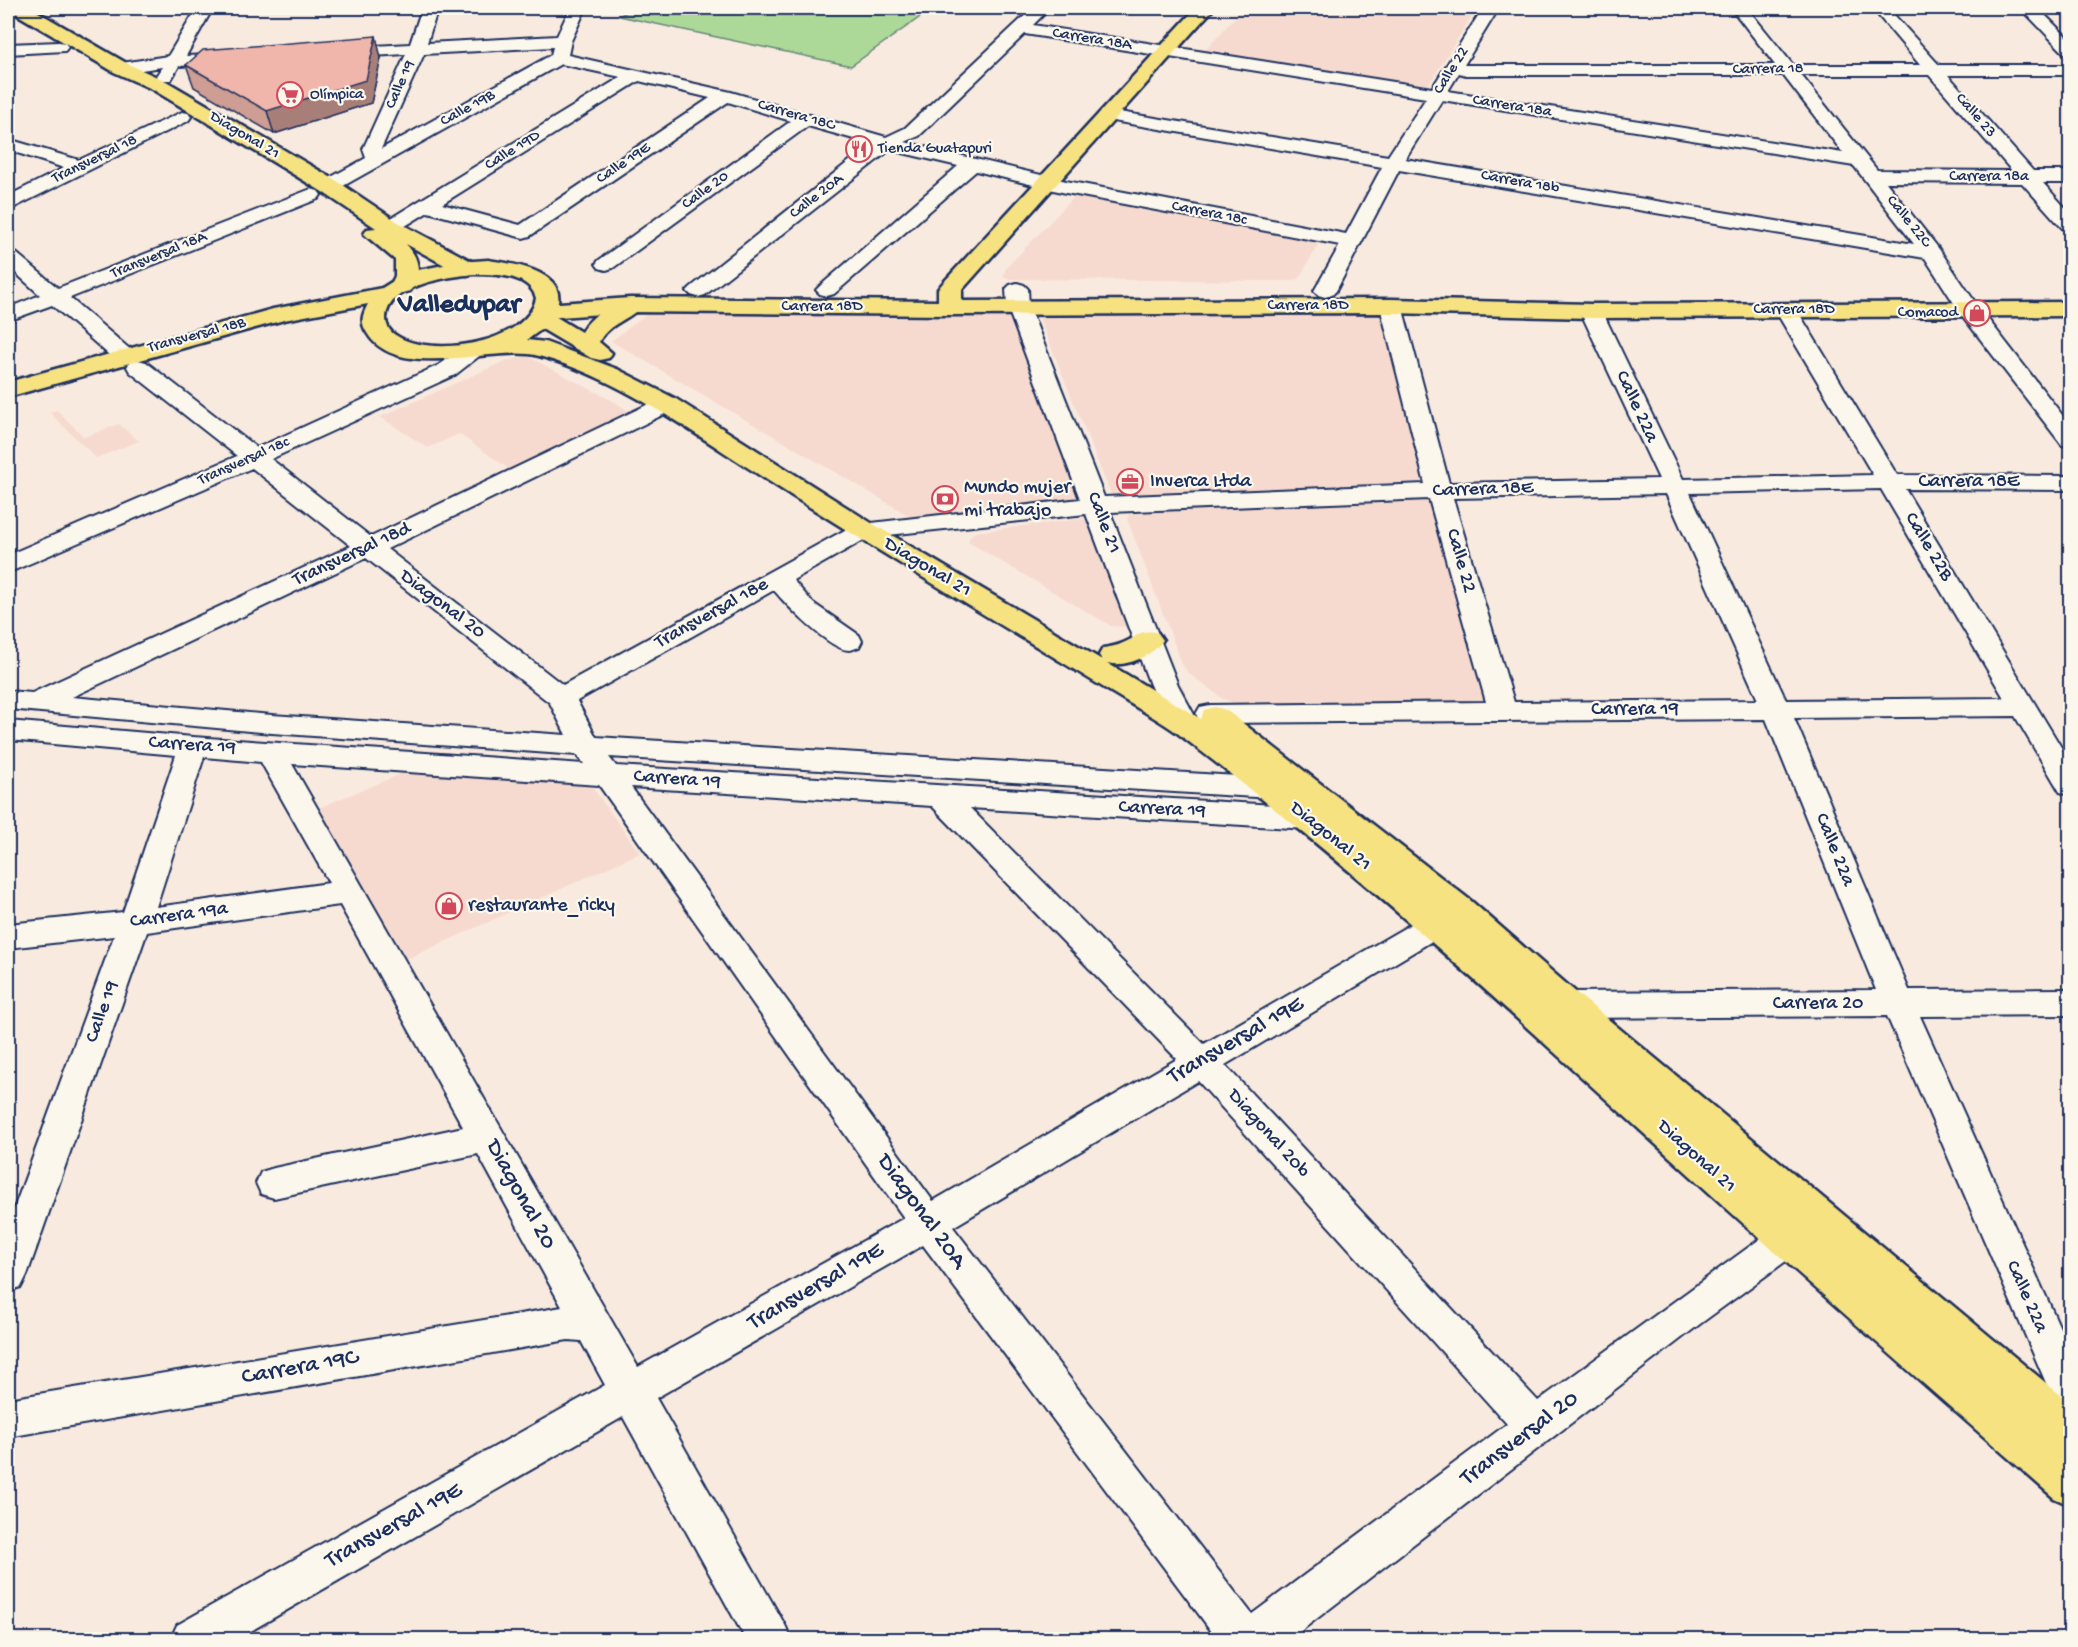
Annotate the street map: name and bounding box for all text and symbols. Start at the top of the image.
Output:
street label: Carrera 18A [1051,24,1135,56]
street label: Calle 22 [1430,44,1474,98]
street label: Calle 19 [382,58,420,112]
street label: Carrera 18 [1732,60,1804,80]
supermarket icon: Olímpica [275,80,305,110]
place label: Olímpica [310,86,365,105]
street label: Calle 19B [437,86,499,132]
street label: Calle 23 [1951,90,1999,142]
street label: Carrera 18a [1471,91,1554,123]
street label: Carrera 18C [755,96,838,136]
street label: Diagonal 21 [205,107,282,164]
street label: Calle 19D [482,126,545,175]
street label: Transversal 18 [48,131,141,189]
restaurant icon: Tienda Guatapuri [844,134,874,164]
street label: Calle 19E [593,138,655,189]
place label: Tienda Guatapuri [877,140,992,159]
street label: Carrera 18b [1479,167,1561,199]
street label: Calle 20 [679,168,733,214]
street label: Carrera 18a [1949,168,2030,187]
street label: Calle 20A [786,169,849,224]
street label: Calle 22C [1881,192,1935,253]
street label: Carrera 18c [1170,197,1249,231]
street label: Transversal 18A [107,228,211,284]
district label: Valledupar [397,290,523,322]
street label: Carrera 18D [1267,297,1349,316]
street label: Carrera 18D [781,298,863,317]
shop icon: Comacod [1962,298,1992,328]
street label: Carrera 18D [1753,301,1835,320]
place label: Comacod [1898,304,1960,323]
street label: Transversal 18B [145,314,249,358]
street label: Calle 22a [1609,367,1663,447]
street label: Transversal 18c [194,433,293,491]
office icon: Inverca Ltda [1115,467,1145,497]
place label: Inverca Ltda [1150,471,1252,494]
street label: Carrera 18E [1919,471,2021,494]
place label: Mundo mujer mi trabajo [964,477,1072,523]
street label: Carrera 18E [1432,477,1535,503]
bank icon: Mundo mujer mi trabajo [930,484,960,514]
street label: Calle 21 [1081,489,1125,557]
street label: Calle 22B [1899,509,1958,586]
street label: Transversal 18d [289,517,417,593]
street label: Calle 22 [1440,526,1480,596]
street label: Diagonal 21 [877,532,975,603]
street label: Diagonal 20 [393,564,489,645]
street label: Transversal 18e [650,573,773,655]
street label: Carrera 19 [1591,699,1679,722]
street label: Carrera 19 [148,731,236,761]
street label: Carrera 19 [633,765,721,795]
street label: Carrera 19 [1118,796,1206,824]
street label: Diagonal 21 [1283,796,1375,877]
street label: Calle 22a [1809,810,1859,891]
shop icon: restaurante_ricky [434,891,464,921]
place label: restaurante_ricky [468,895,615,918]
street label: Carrera 19a [129,898,230,934]
street label: Calle 19 [81,978,125,1046]
street label: Transversal 19E [1161,990,1310,1093]
street label: Carrera 20 [1773,993,1863,1016]
street label: Diagonal 20b [1221,1083,1314,1184]
street label: Diagonal 21 [1650,1114,1740,1198]
street label: Diagonal 20 [477,1133,562,1255]
street label: Diagonal 20A [868,1147,974,1277]
street label: Transversal 19E [741,1236,890,1339]
street label: Calle 22a [2000,1257,2052,1337]
street label: Carrera 19C [239,1343,363,1393]
street label: Transversal 20 [1453,1385,1585,1494]
street label: Transversal 19E [319,1476,469,1577]

